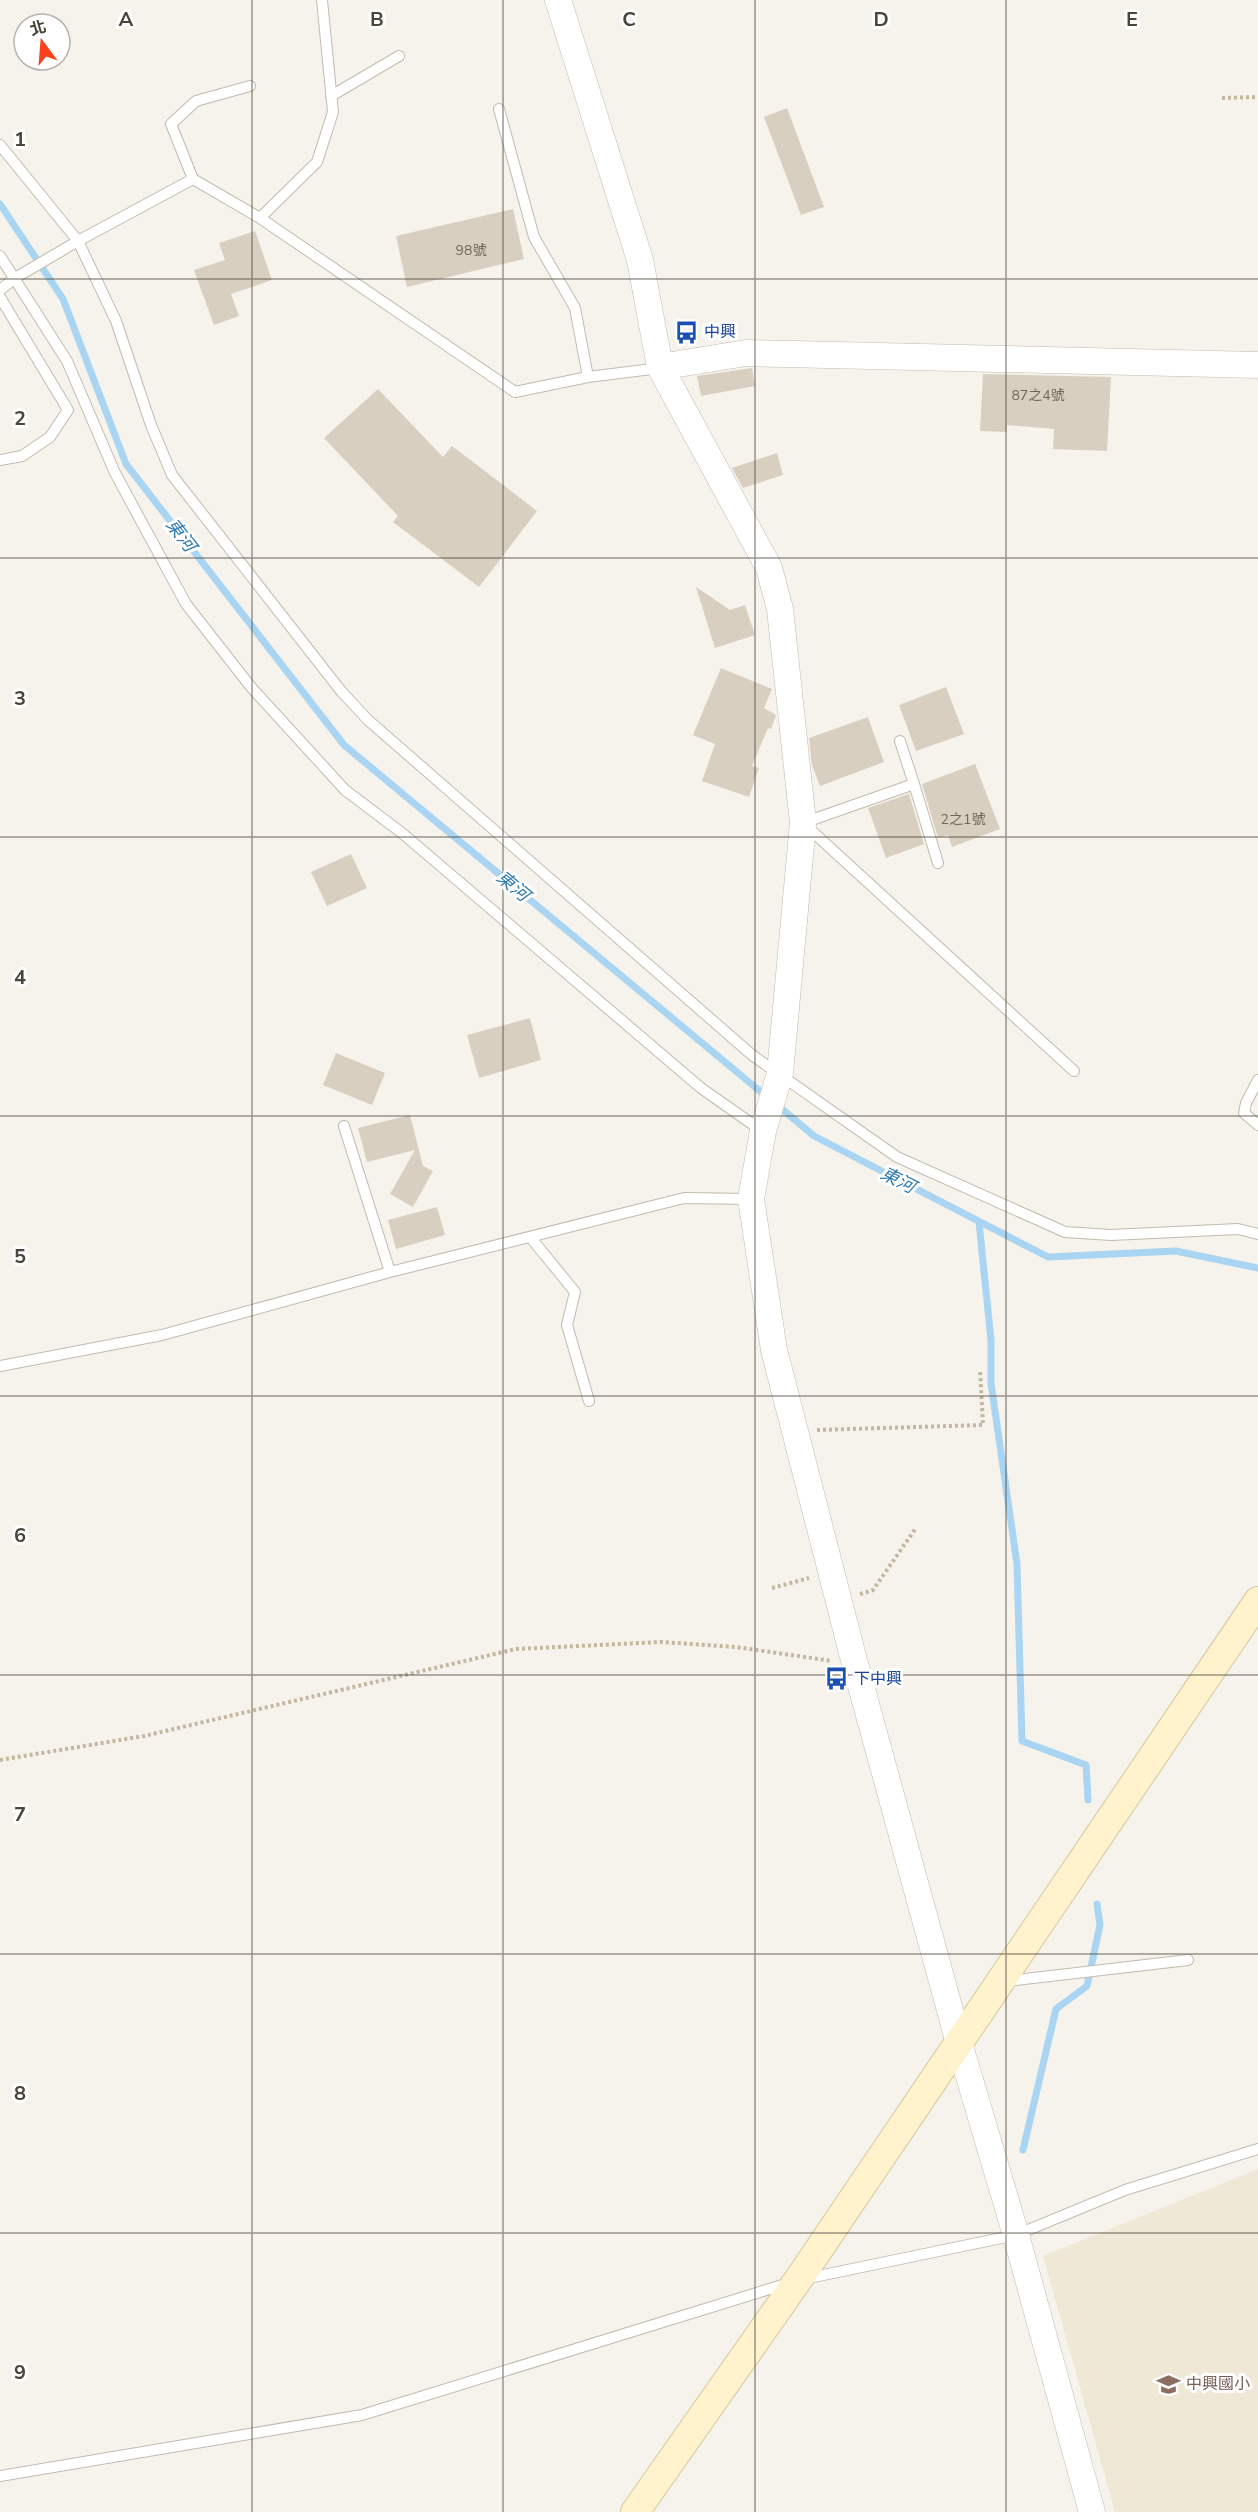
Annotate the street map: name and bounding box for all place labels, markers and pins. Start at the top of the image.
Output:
bus stop icon: 中興 [673,319,699,345]
place label: 中興 [704,321,736,343]
bus stop icon: 下中興 [823,1666,849,1692]
place label: 下中興 [854,1668,902,1690]
school or university icon: 中興國小 [1155,2371,1181,2397]
place label: 中興國小 [1186,2373,1250,2395]

